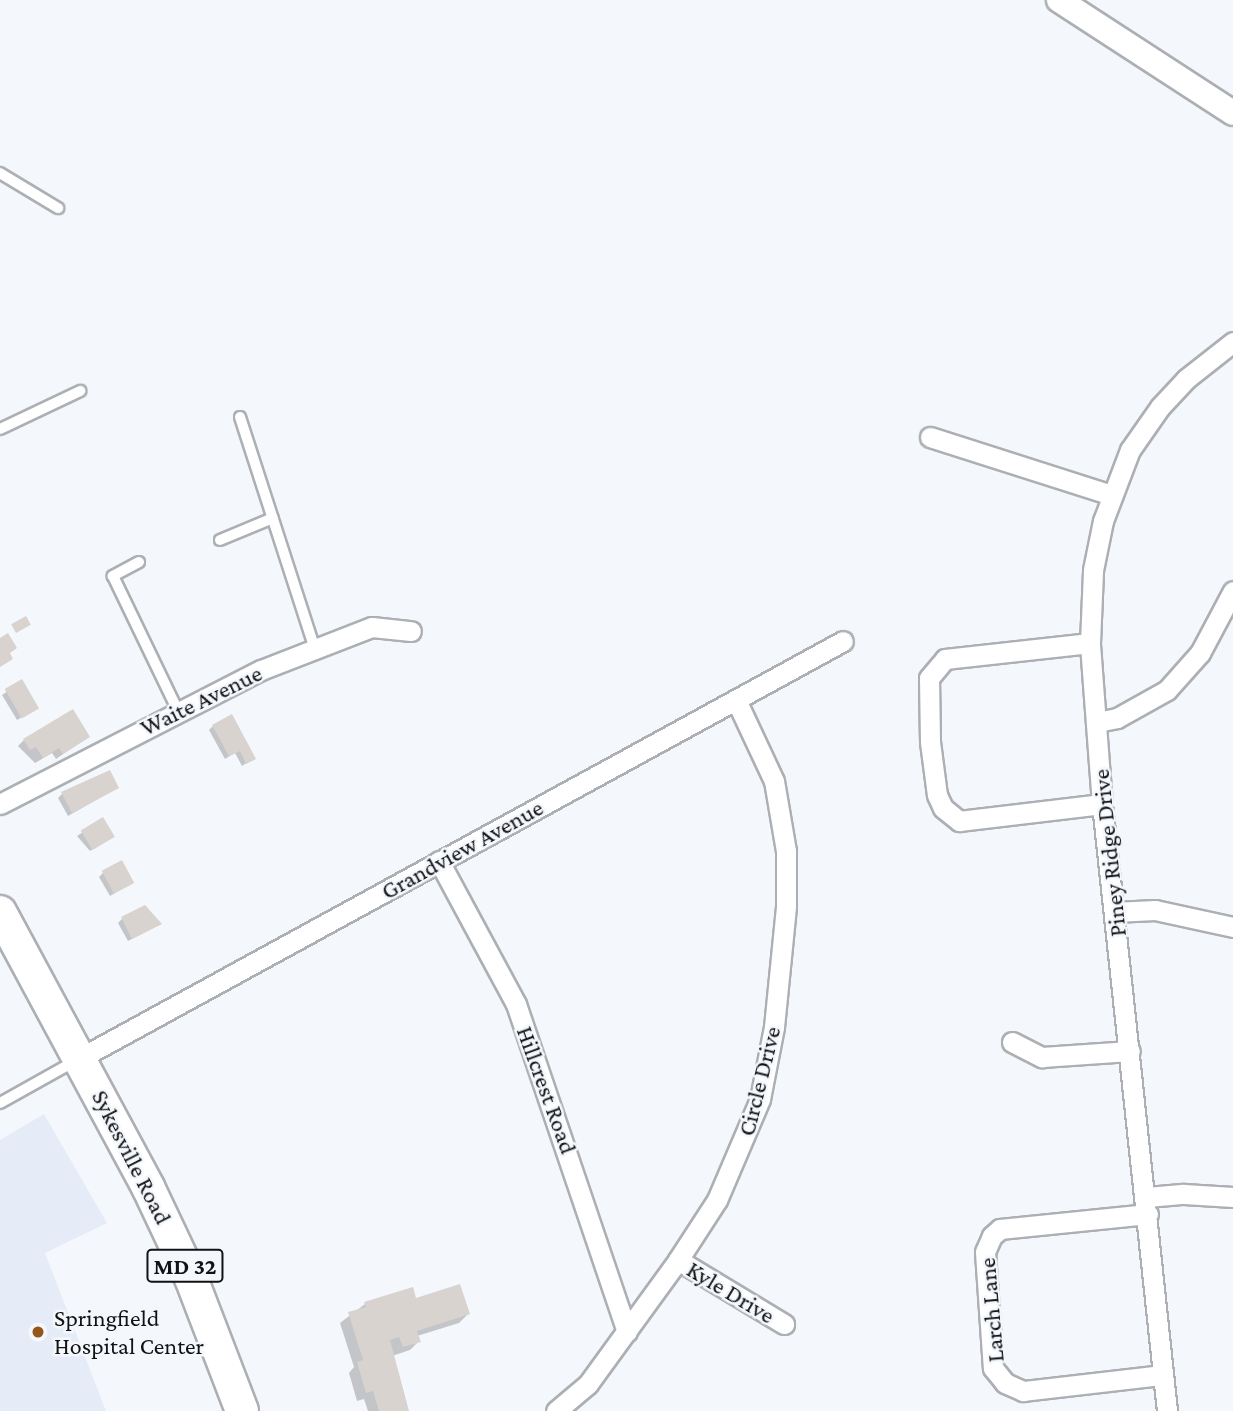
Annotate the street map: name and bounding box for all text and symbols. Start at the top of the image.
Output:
street label: Waite Avenue [135,658,267,742]
street label: Piney Ridge Drive [1086,768,1132,938]
street label: Grandview Avenue [376,793,548,905]
street label: Hillcrest Road [511,1022,583,1158]
street label: Circle Drive [731,1023,787,1139]
street label: Sykesville Road [86,1085,178,1229]
road number: MD 32 [145,1246,225,1286]
street label: Kyle Drive [682,1255,780,1329]
street label: Larch Lane [972,1257,1010,1363]
place label: Springfield Hospital Center [54,1304,204,1360]
marker: Springfield Hospital Center [28,1322,48,1342]

